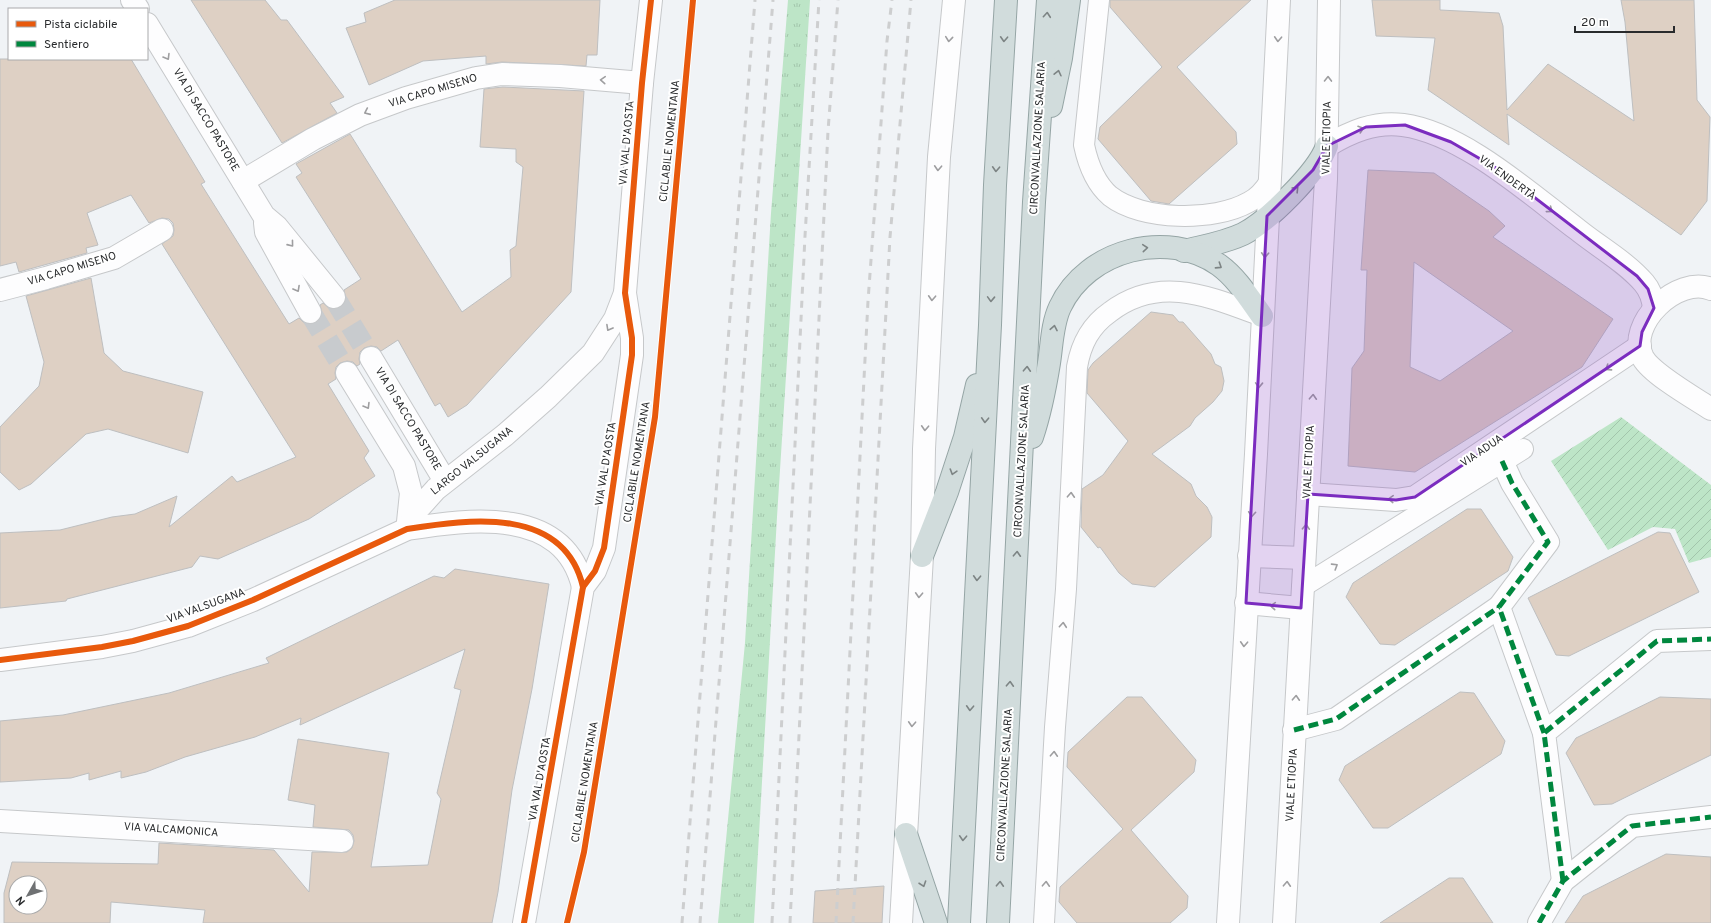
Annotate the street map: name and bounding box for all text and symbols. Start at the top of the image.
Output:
legend [8,8,148,60]
scale bar [1575,8,1674,34]
one-way arrow [1042,12,1051,18]
text: 20 m [1581,15,1609,31]
text: Pista ciclabile [44,17,118,33]
one-way arrow [945,36,954,42]
one-way arrow [999,36,1008,42]
one-way arrow [1273,36,1282,42]
text: Sentiero [44,37,89,53]
one-way arrow [163,53,170,60]
street label: CIRCONVALLAZIONE SALARIA [1027,61,1049,215]
street label: VIA DI SACCO PASTORE [170,66,242,174]
one-way arrow [1053,70,1062,77]
street label: VIA CAPO MISENO [387,71,479,111]
one-way arrow [600,76,606,85]
one-way arrow [1324,76,1332,82]
street label: CICLABILE NOMENTANA [657,79,683,203]
street label: VIA VAL D'AOSTA [616,100,638,186]
street label: VIALE ETIOPIA [1319,101,1335,175]
one-way arrow [363,108,370,116]
one-way arrow [1358,125,1365,134]
street label: VIA ENDERTÀ [1476,152,1539,204]
one-way arrow [934,165,943,171]
one-way arrow [992,166,1001,172]
one-way arrow [1291,186,1298,194]
one-way arrow [1546,205,1553,212]
one-way arrow [286,240,293,247]
one-way arrow [1142,244,1148,253]
street label: VIA CAPO MISENO [26,249,118,289]
one-way arrow [1261,252,1270,258]
one-way arrow [1215,261,1222,268]
one-way arrow [293,285,300,292]
one-way arrow [927,295,936,301]
one-way arrow [987,296,995,302]
one-way arrow [607,324,614,331]
one-way arrow [1049,324,1057,331]
one-way arrow [1605,363,1612,370]
street label: VIA DI SACCO PASTORE [372,365,444,473]
one-way arrow [1022,366,1031,372]
one-way arrow [1255,382,1263,388]
street label: CIRCONVALLAZIONE SALARIA [1011,384,1033,538]
one-way arrow [1308,394,1317,400]
street label: CICLABILE NOMENTANA [621,400,653,524]
one-way arrow [363,402,370,409]
one-way arrow [981,417,989,423]
street label: VIA VAL D'AOSTA [592,421,620,507]
street label: LARGO VALSUGANA [428,424,516,498]
one-way arrow [920,425,929,431]
street label: VIALE ETIOPIA [1300,425,1318,499]
street label: VIA ADUA [1458,432,1506,470]
one-way arrow [949,468,958,475]
one-way arrow [1067,492,1075,498]
one-way arrow [1388,495,1394,504]
one-way arrow [1247,511,1256,517]
one-way arrow [1301,524,1310,530]
one-way arrow [1012,551,1021,557]
one-way arrow [1331,564,1338,571]
one-way arrow [972,575,981,581]
street label: VIA VALSUGANA [165,585,247,627]
one-way arrow [915,592,924,598]
one-way arrow [1270,601,1276,610]
one-way arrow [1058,622,1067,628]
one-way arrow [1239,641,1248,647]
one-way arrow [1006,681,1014,687]
one-way arrow [1292,695,1301,701]
one-way arrow [966,705,974,711]
street label: CIRCONVALLAZIONE SALARIA [994,708,1016,862]
street label: CICLABILE NOMENTANA [569,720,601,844]
one-way arrow [908,721,916,727]
street label: VIA VAL D'AOSTA [526,736,554,822]
street label: VIALE ETIOPIA [1283,748,1301,822]
one-way arrow [1049,751,1058,757]
street label: VIA VALCAMONICA [123,820,219,840]
one-way arrow [959,835,968,841]
north arrow [8,875,48,915]
one-way arrow [918,881,927,888]
one-way arrow [996,881,1004,887]
one-way arrow [1042,881,1051,887]
one-way arrow [1282,881,1291,887]
text: N [13,893,29,908]

